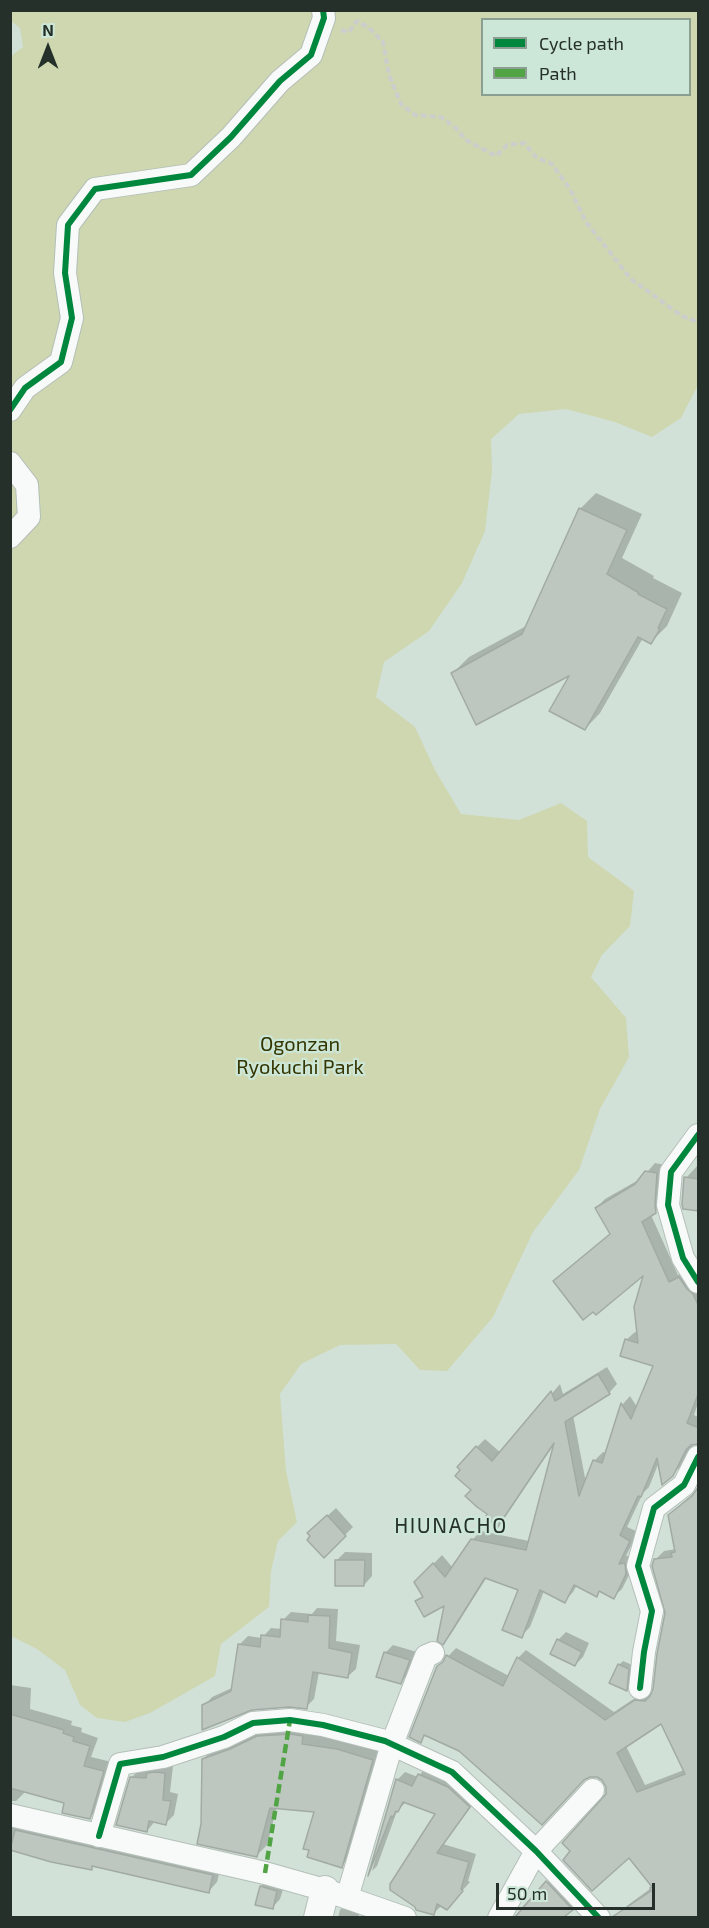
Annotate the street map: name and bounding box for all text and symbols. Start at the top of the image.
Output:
north arrow [18,18,78,78]
legend [481,18,691,96]
text: N [42,20,54,39]
text: Cycle path [539,32,624,54]
text: Path [539,62,577,84]
park label: Ogonzan Ryokuchi Park [236,1032,364,1079]
district label: HIUNACHO [394,1513,508,1539]
scale bar [499,1871,658,1909]
text: 50 m [507,1882,547,1904]

